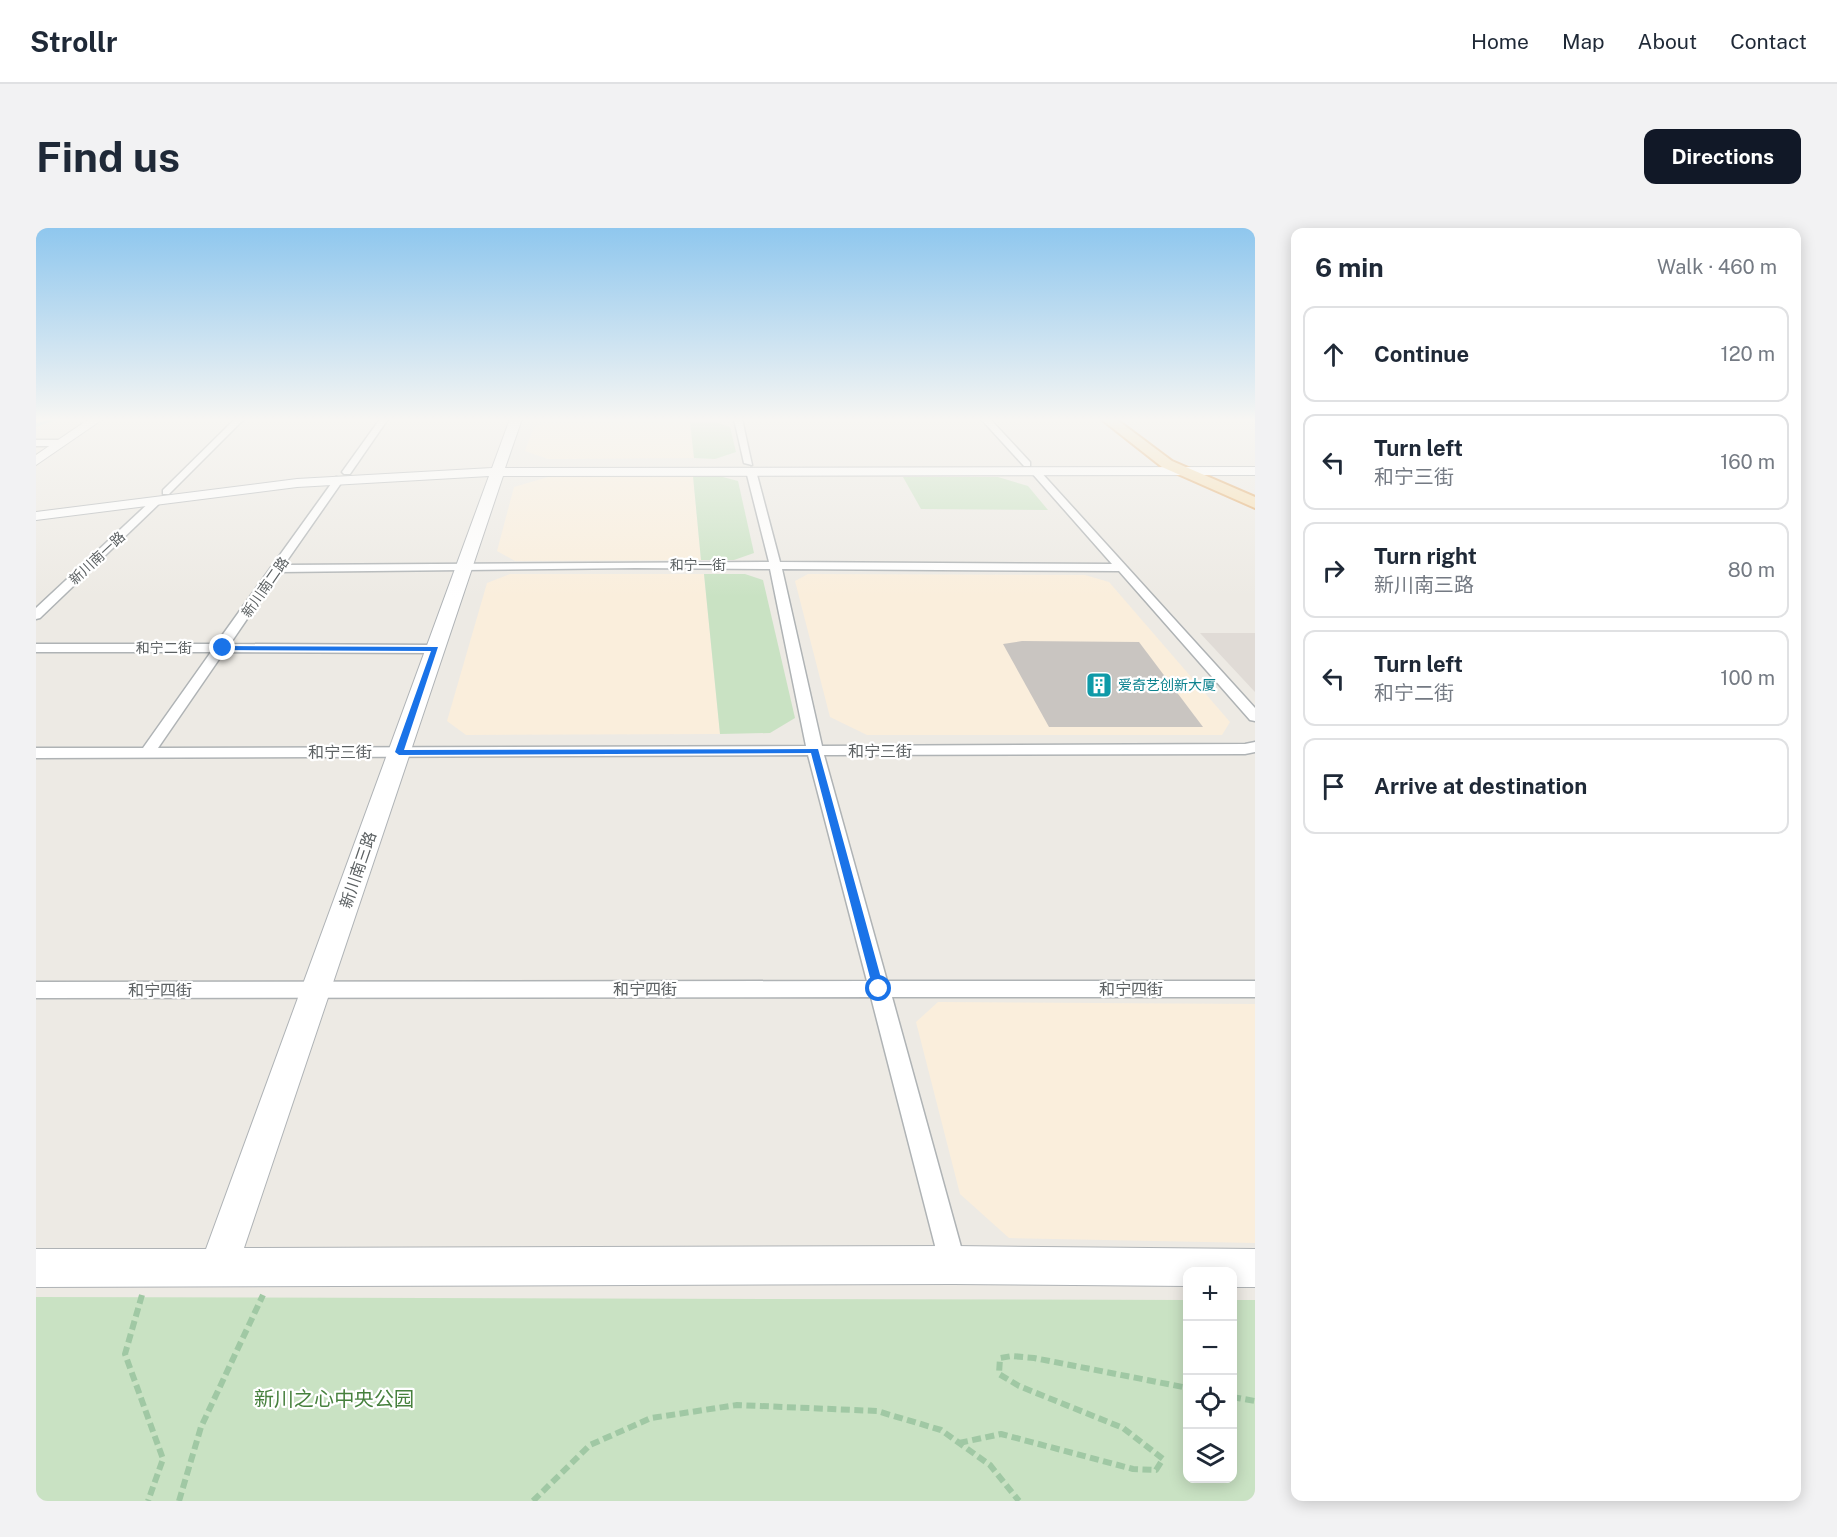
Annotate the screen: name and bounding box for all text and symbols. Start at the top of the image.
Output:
text: Strollr [30,25,118,58]
text: Home [1471,29,1529,54]
text: Map [1562,29,1605,54]
text: About [1638,29,1697,54]
text: Contact [1730,29,1807,54]
button: Directions [1644,129,1801,184]
text: Find us [36,132,180,181]
text: 6 min [1315,252,1384,283]
text: Walk · 460 m [1657,255,1777,279]
icon: ahead [1317,338,1350,371]
text: Continue [1374,341,1469,367]
text: 120 m [1721,342,1775,366]
text: Turn left [1374,435,1463,461]
icon: left [1317,446,1350,479]
text: 160 m [1720,450,1775,474]
text: 和宁三街 [1374,465,1454,489]
street label: 新川南一路 [66,528,128,588]
text: Turn right [1374,543,1477,569]
street label: 新川南二路 [238,554,292,620]
icon: right [1317,554,1350,587]
street label: 和宁一街 [670,557,726,573]
text: 80 m [1728,558,1775,582]
text: 新川南三路 [1374,573,1474,597]
route end [209,634,235,660]
street label: 和宁二街 [136,640,192,656]
text: Turn left [1374,651,1463,677]
icon: left [1317,662,1350,695]
text: 100 m [1720,666,1775,690]
building icon: 爱奇艺创新大厦 [1084,670,1114,700]
place label: 爱奇艺创新大厦 [1118,677,1216,693]
text: 和宁二街 [1374,681,1454,705]
street label: 和宁三街 [848,742,912,761]
street label: 和宁三街 [308,743,372,762]
icon: arrive [1317,770,1350,803]
text: Arrive at destination [1374,773,1587,799]
street label: 新川南三路 [336,829,380,911]
route start [865,975,891,1001]
street label: 和宁四街 [613,980,677,999]
street label: 和宁四街 [1099,980,1163,999]
street label: 和宁四街 [128,981,192,1000]
map controls [1183,1267,1237,1483]
button: + [1183,1267,1237,1321]
button: − [1183,1321,1237,1375]
button: locate [1183,1375,1237,1429]
park label: 新川之心中央公园 [254,1387,414,1411]
button: layers [1183,1429,1237,1483]

